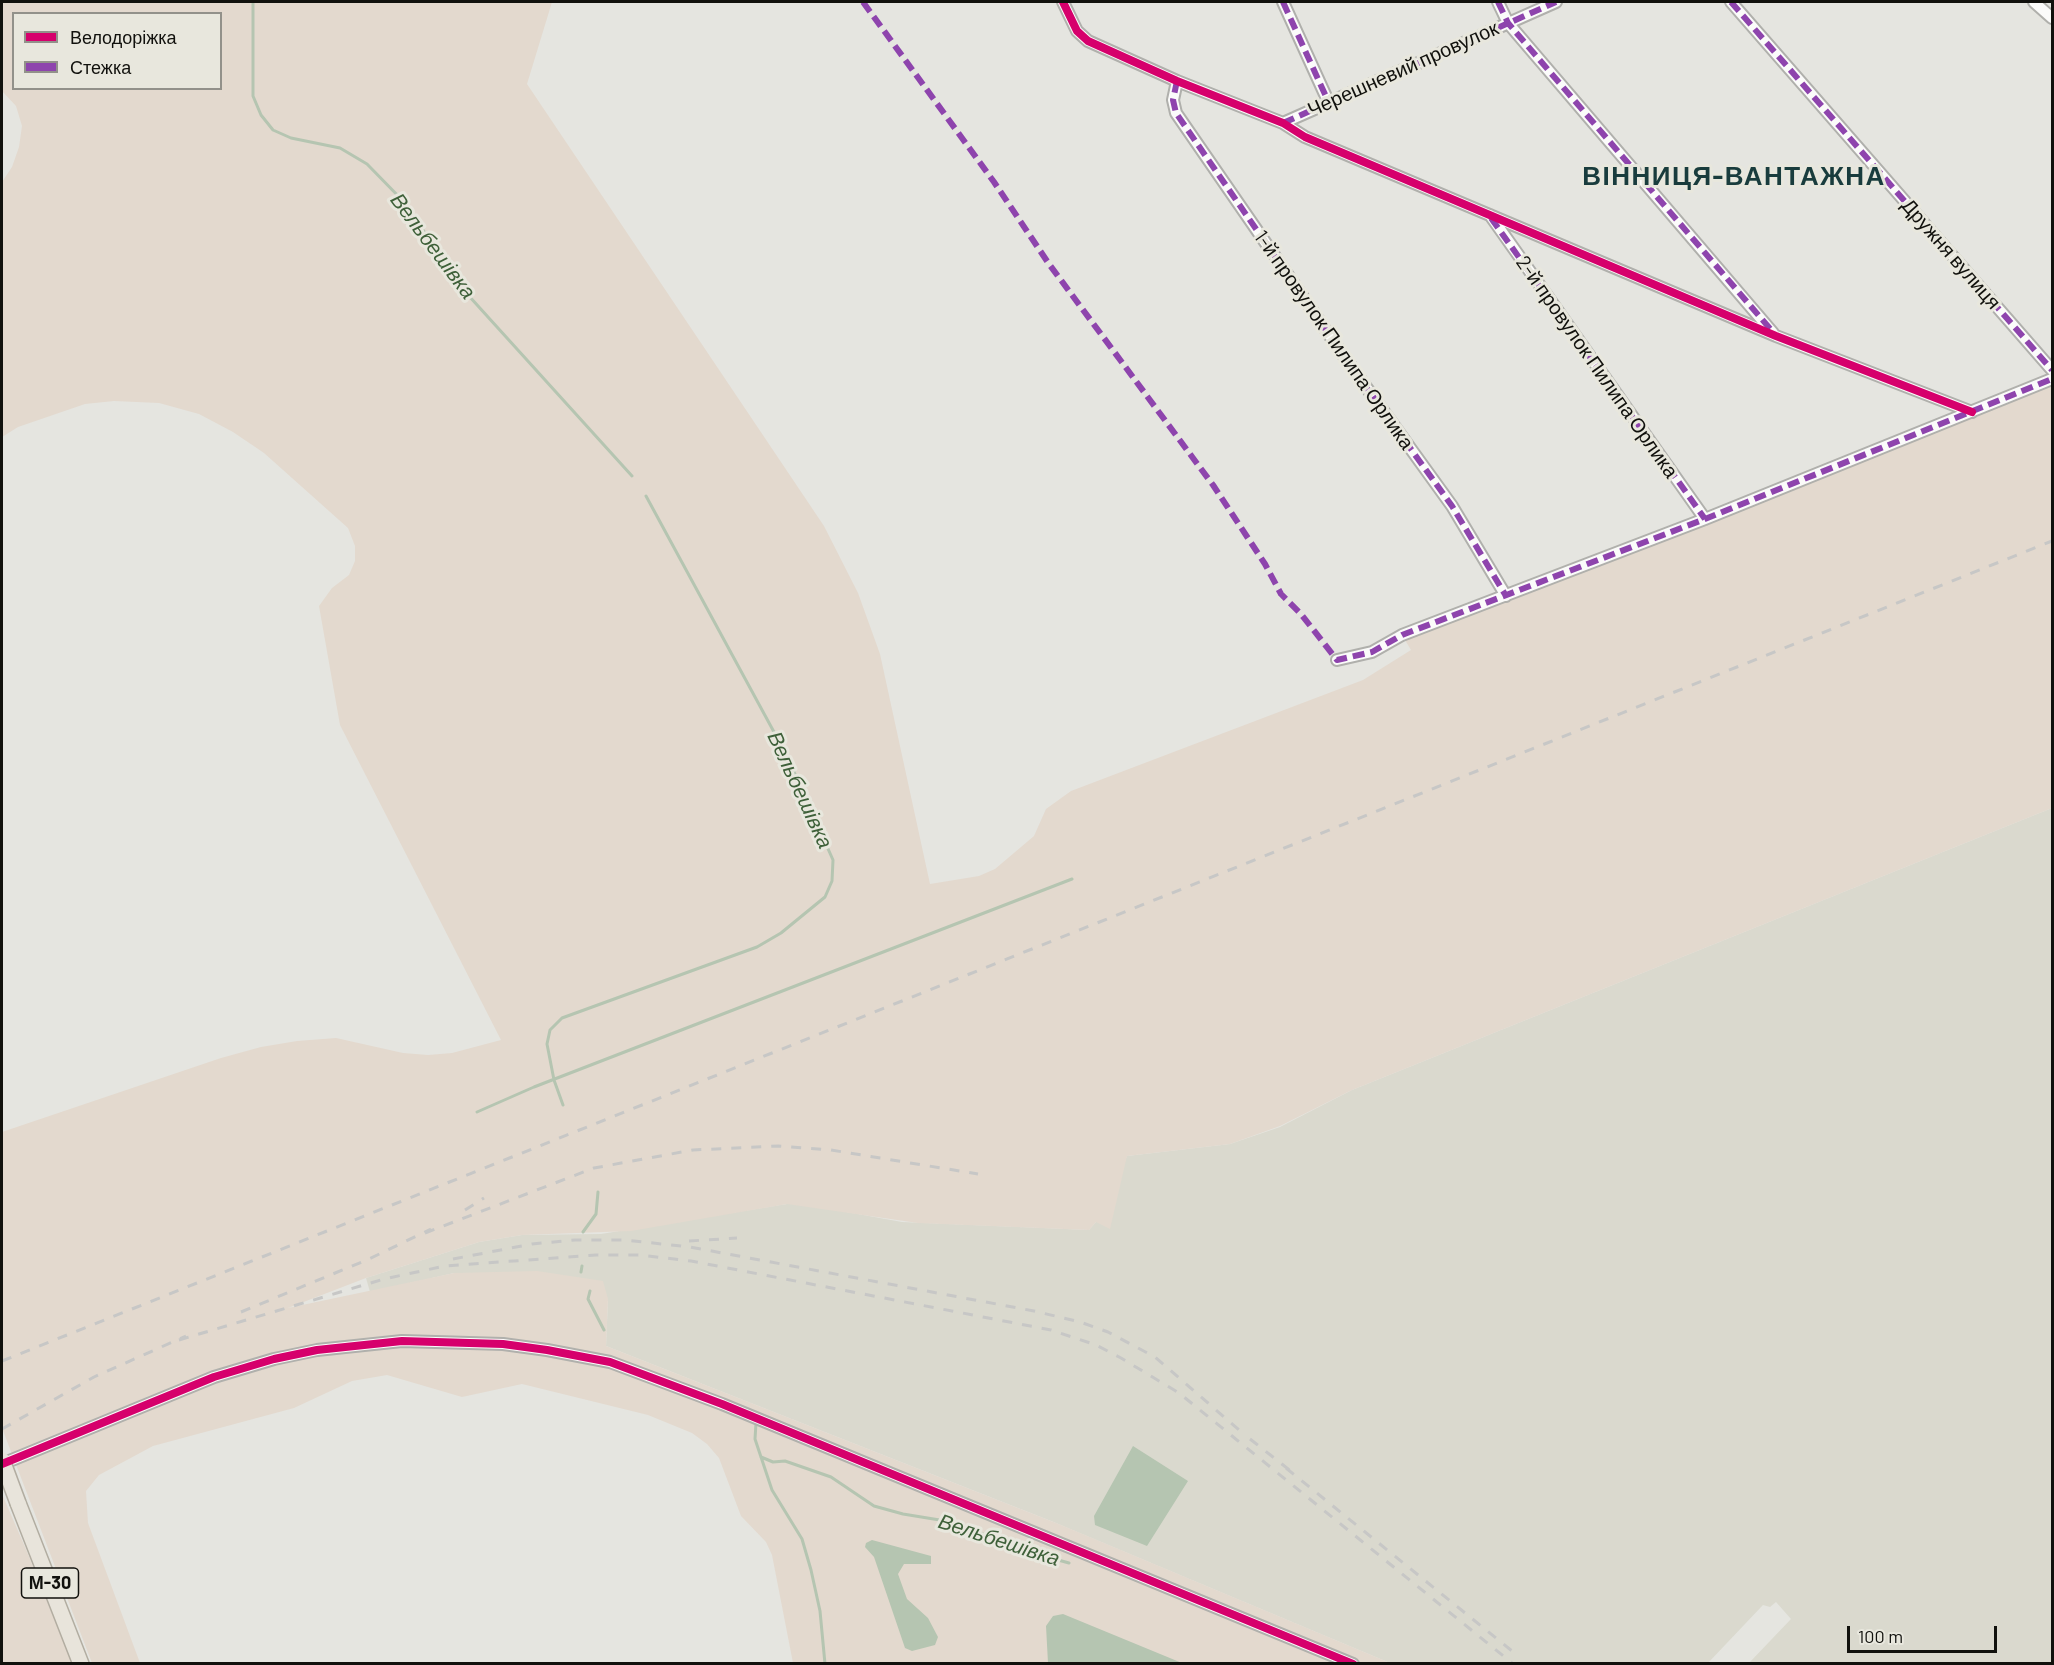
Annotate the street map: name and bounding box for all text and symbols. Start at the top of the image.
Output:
legend [12,12,222,90]
street label: Черешневий провулок [1304,16,1502,122]
text: Велодоріжка [70,26,177,48]
text: Стежка [70,56,131,78]
district label: ВІННИЦЯ-ВАНТАЖНА [1582,160,1886,192]
water label: Вельбешівка [385,188,481,304]
street label: Дружня вулиця [1896,194,2006,314]
street label: 1-й провулок Пилипа Орлика [1249,226,1419,454]
street label: 2-й провулок Пилипа Орлика [1511,251,1683,483]
water label: Вельбешівка [762,728,838,852]
water label: Вельбешівка [935,1509,1063,1571]
road number: М-30 [22,1568,78,1598]
scale bar [1850,1614,2000,1652]
text: 100 m [1858,1625,1903,1647]

